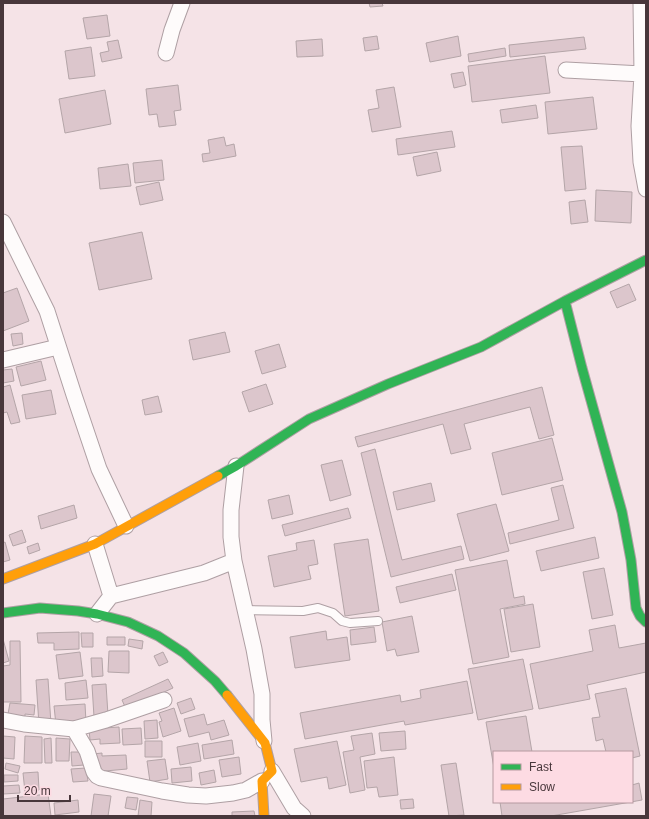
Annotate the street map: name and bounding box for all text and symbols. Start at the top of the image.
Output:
legend [493,751,633,803]
text: Fast [529,760,553,774]
scale bar [18,777,70,803]
text: Slow [529,780,555,794]
text: 20 m [24,784,51,798]

